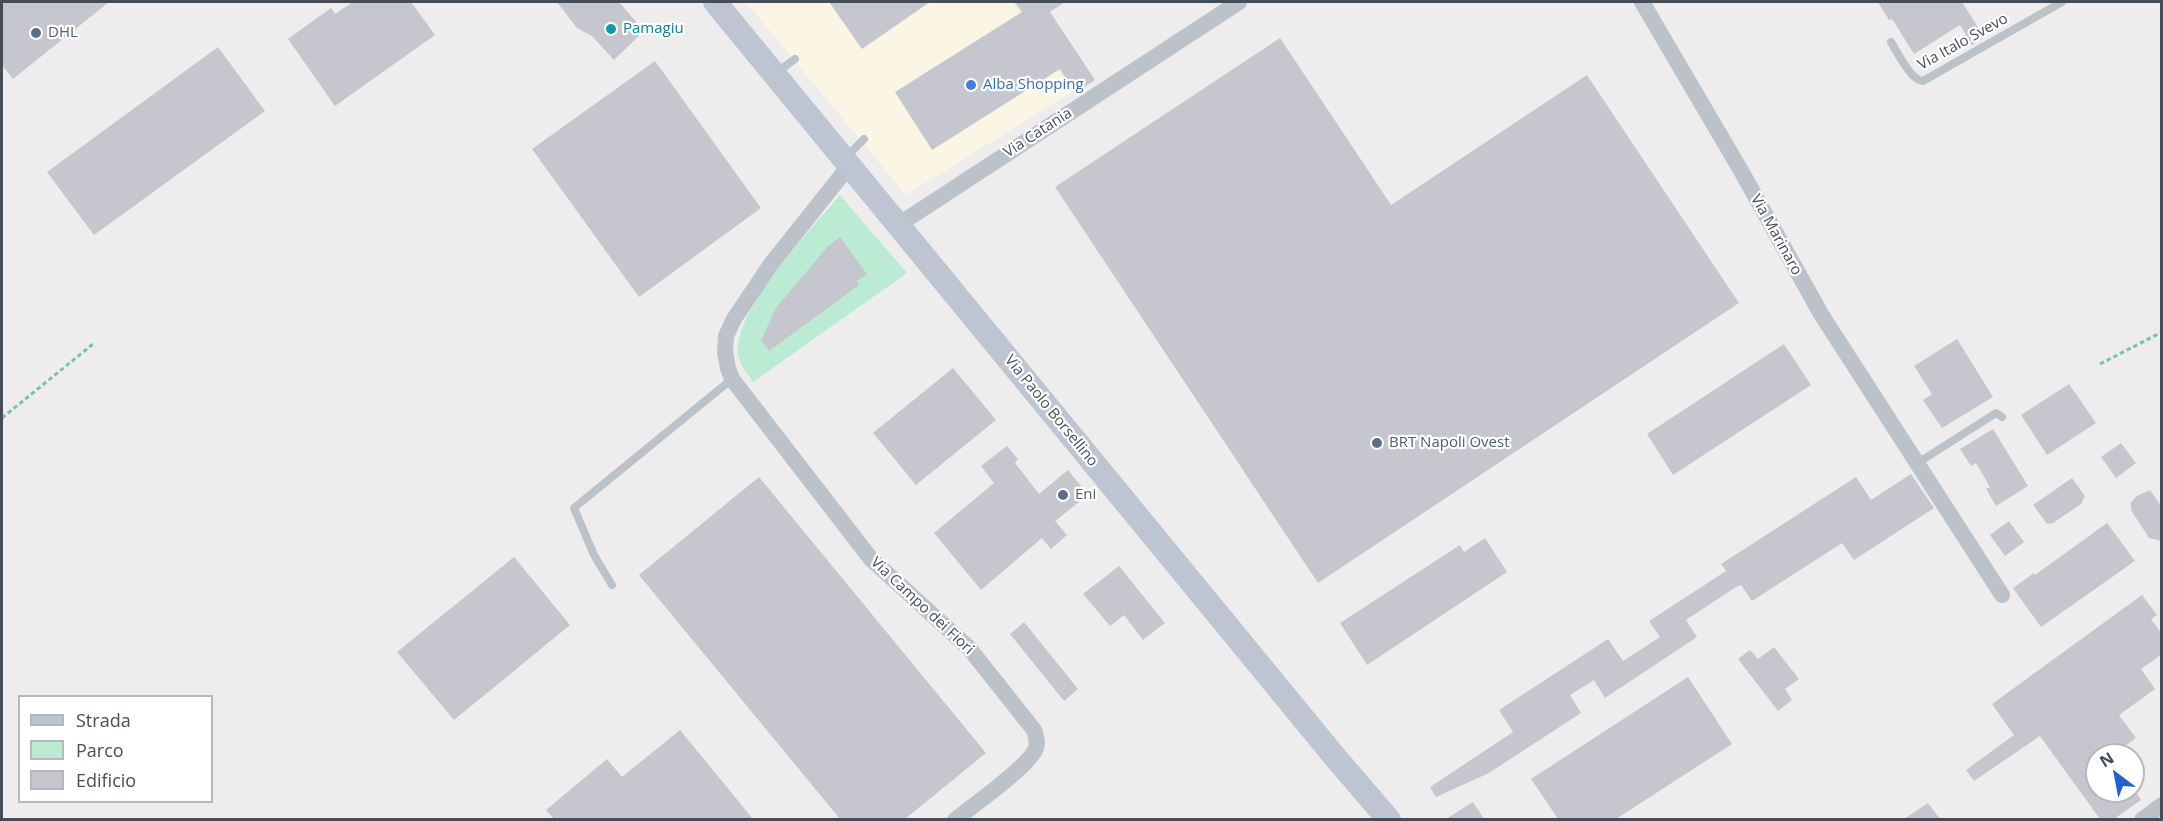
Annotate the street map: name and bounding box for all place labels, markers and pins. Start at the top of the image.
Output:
place label: Pamagiu [623,20,684,38]
marker: Pamagiu [604,22,618,36]
place label: DHL [48,24,78,42]
marker: DHL [29,26,43,40]
place label: Alba Shopping [983,76,1084,94]
marker: Alba Shopping [964,78,978,92]
place label: BRT Napoli Ovest [1389,434,1509,452]
marker: BRT Napoli Ovest [1370,436,1384,450]
place label: Eni [1075,486,1096,504]
marker: Eni [1056,488,1070,502]

